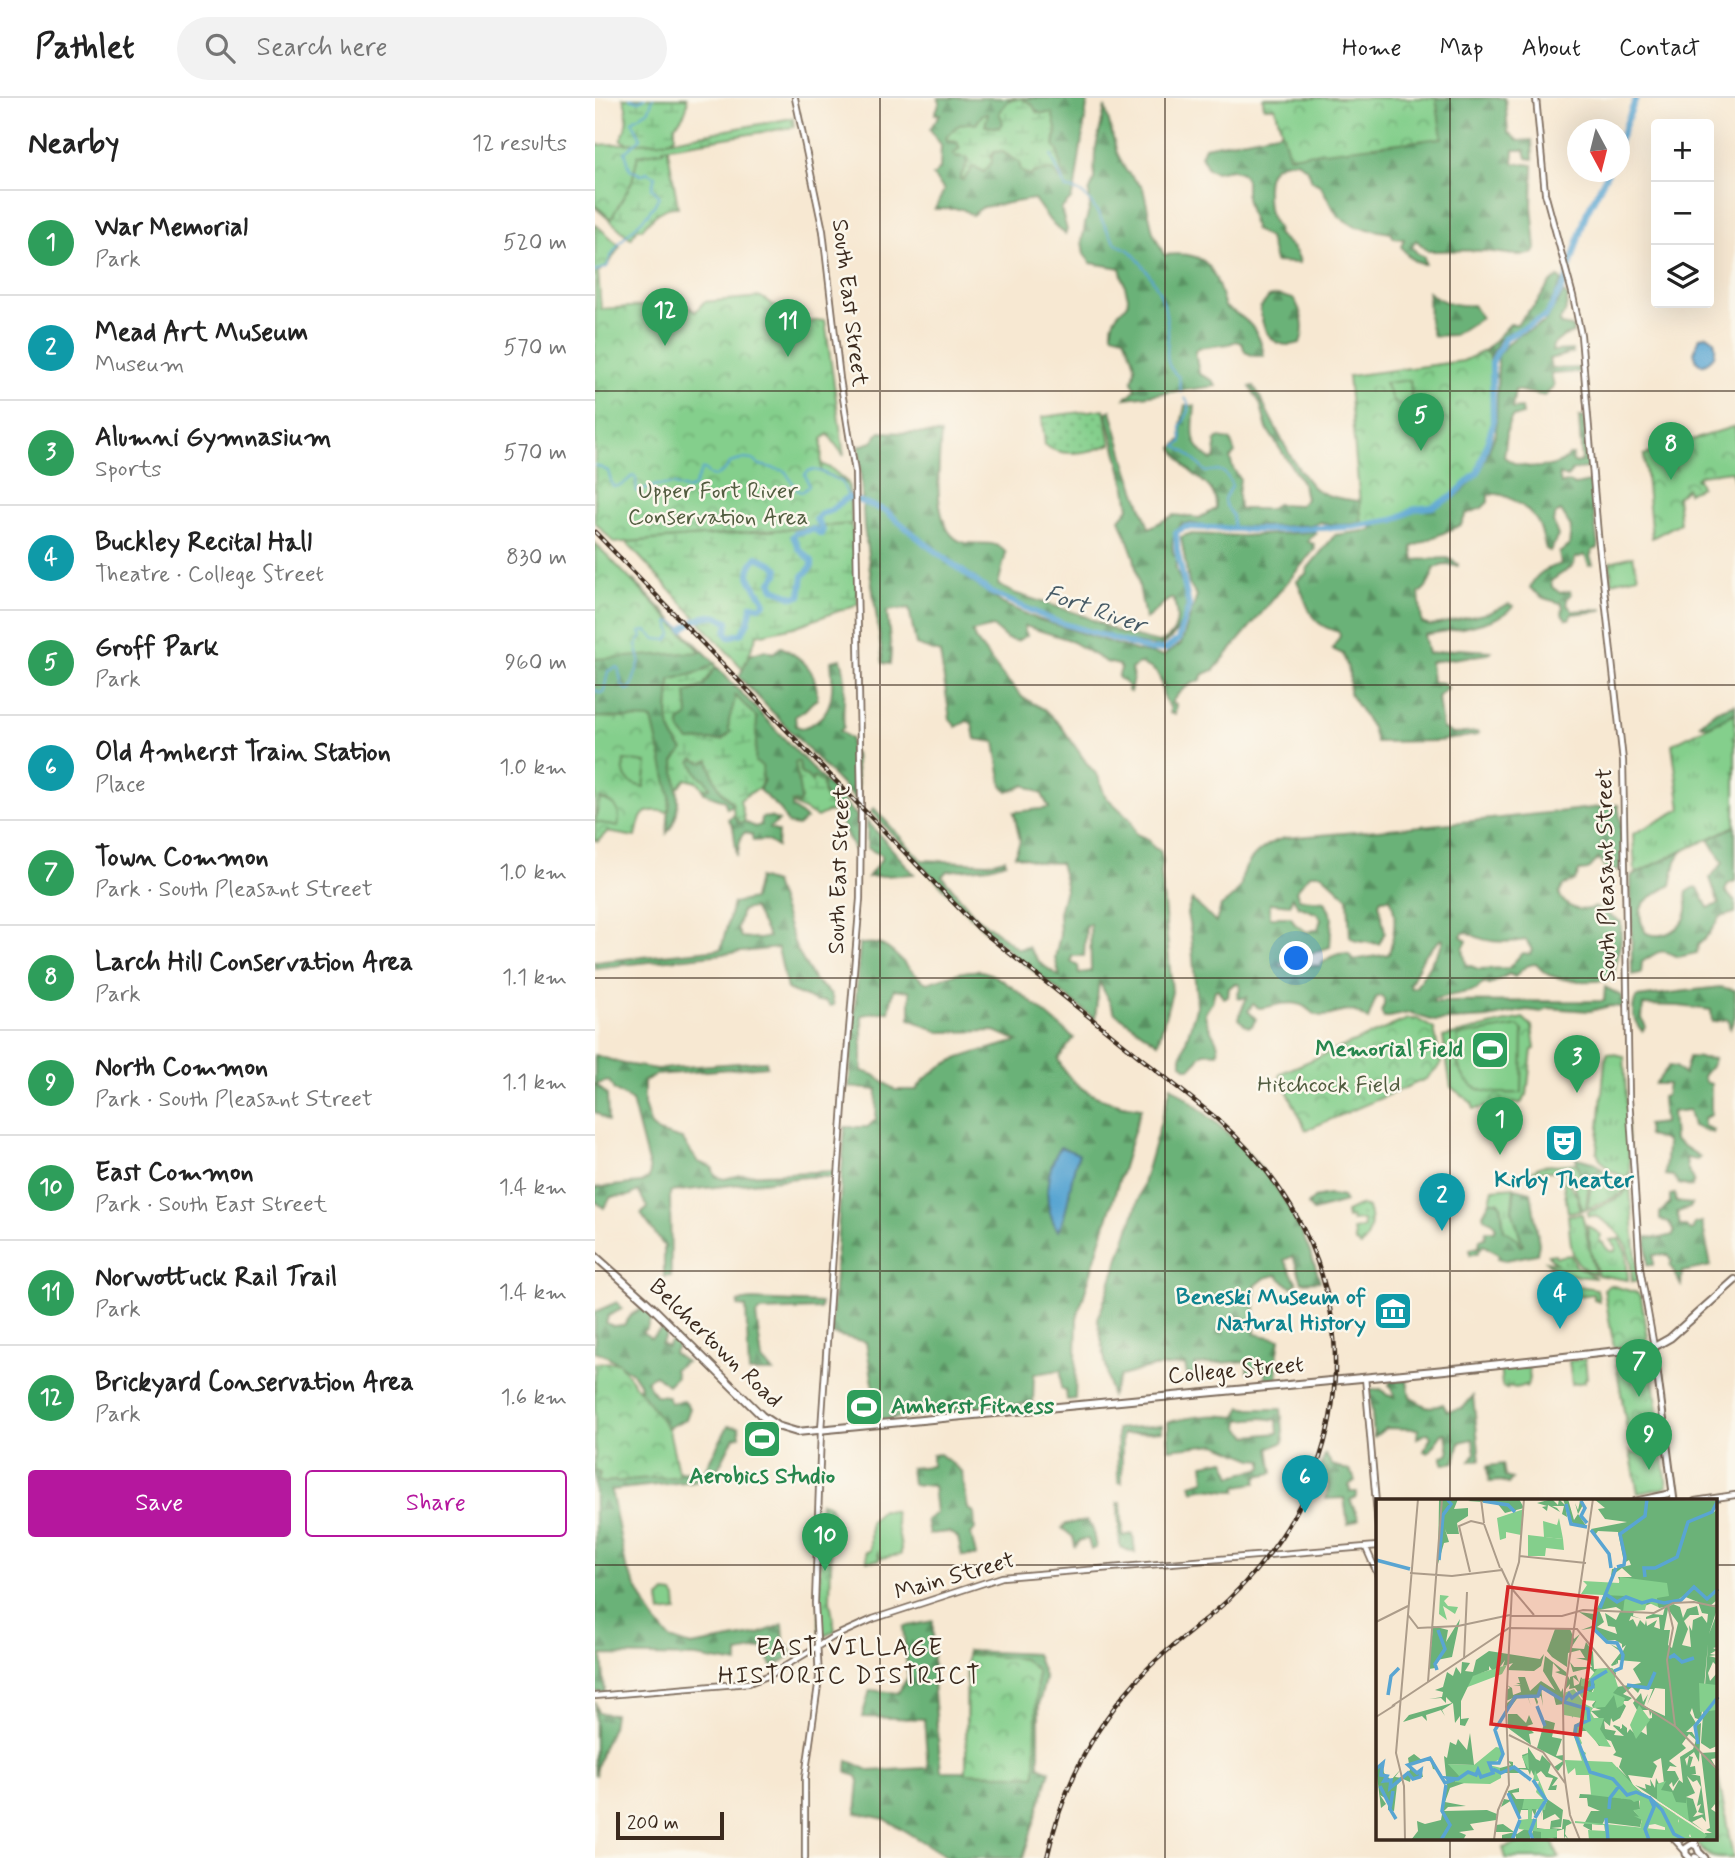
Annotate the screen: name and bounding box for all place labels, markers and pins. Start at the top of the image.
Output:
pin: 12 [642,288,688,346]
pin: 11 [765,299,811,357]
pin: 5 [1398,393,1444,451]
pin: 8 [1648,422,1694,480]
sports icon: Memorial Field [1469,1029,1511,1071]
place label: Memorial Field [1315,1035,1463,1065]
pin: 3 [1554,1035,1600,1093]
pin: 1 [1477,1097,1523,1155]
theatre icon: Kirby Theater [1543,1122,1585,1164]
place label: Kirby Theater [1494,1166,1635,1196]
pin: 2 [1419,1173,1465,1231]
pin: 4 [1537,1271,1583,1329]
place label: Beneski Museum of Natural History [1176,1283,1367,1339]
museum icon: Beneski Museum of Natural History [1372,1290,1414,1332]
pin: 7 [1616,1339,1662,1397]
sports icon: Amherst Fitness [843,1386,885,1428]
place label: Amherst Fitness [891,1392,1055,1422]
pin: 9 [1626,1412,1672,1470]
sports icon: Aerobics Studio [741,1418,783,1460]
pin: 6 [1282,1455,1328,1513]
place label: Aerobics Studio [689,1462,835,1492]
pin: 10 [802,1513,848,1571]

